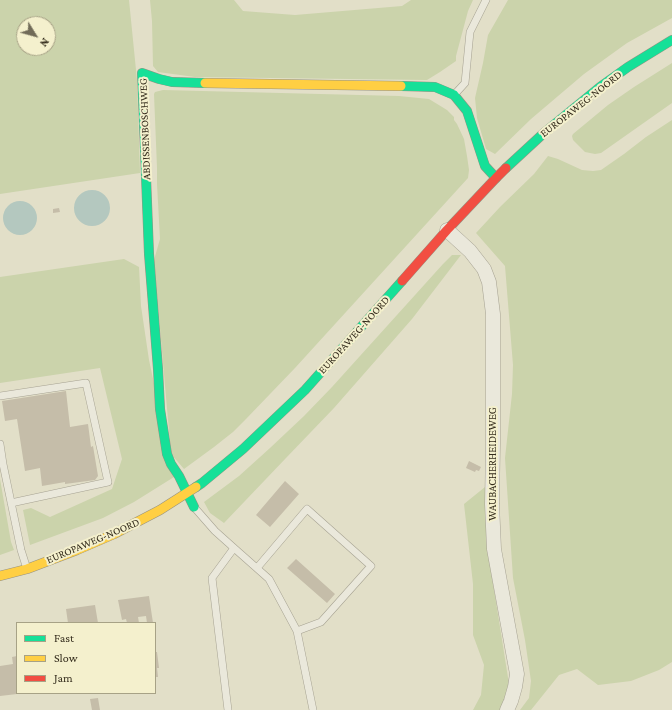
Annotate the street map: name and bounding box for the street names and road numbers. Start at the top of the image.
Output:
street label: EUROPAWEG-NOORD [538,68,624,140]
street label: ABDISSENBOSCHWEG [137,78,153,180]
street label: EUROPAWEG-NOORD [316,293,392,377]
street label: WAUBACHERHEIDEWEG [486,407,500,521]
street label: EUROPAWEG-NOORD [44,515,142,567]

